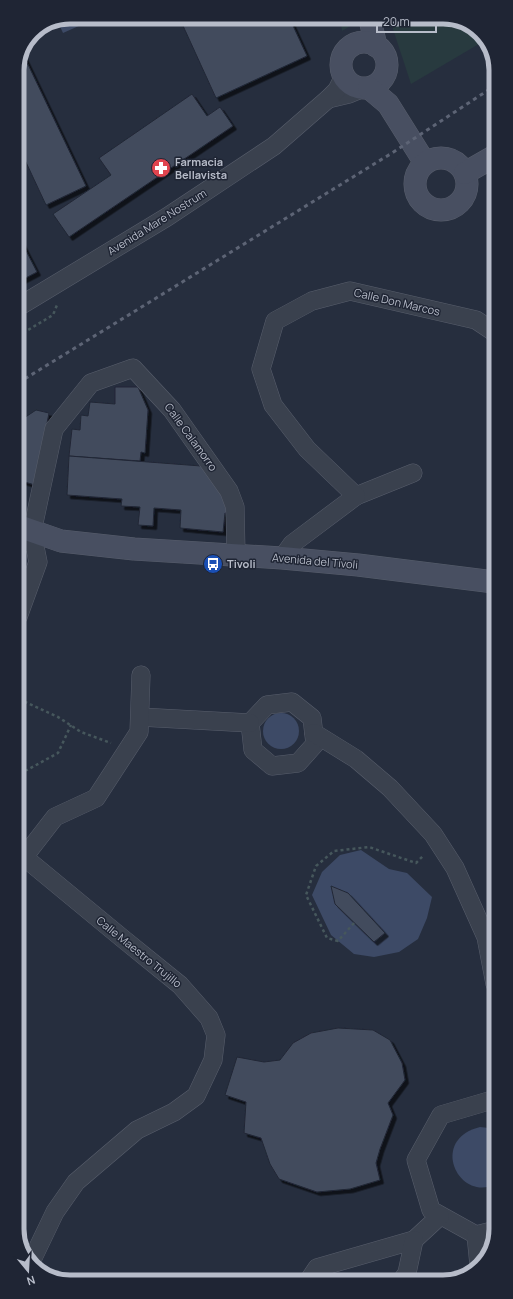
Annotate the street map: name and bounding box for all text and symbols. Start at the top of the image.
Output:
scale bar [377,8,436,34]
text: 20 m [383,13,410,30]
place label: Farmacia Bellavista [175,154,227,182]
pharmacy icon: Farmacia Bellavista [150,157,172,179]
street label: Avenida Mare Nostrum [104,185,209,258]
street label: Calle Don Marcos [353,284,442,319]
street label: Calle Calamorro [162,400,221,474]
street label: Avenida del Tívoli [272,549,359,572]
bus stop icon: Tivoli [202,553,224,575]
place label: Tivoli [227,556,256,571]
street label: Calle Maestro Trujillo [93,913,186,991]
north arrow [8,1251,48,1291]
text: N [25,1273,37,1289]

